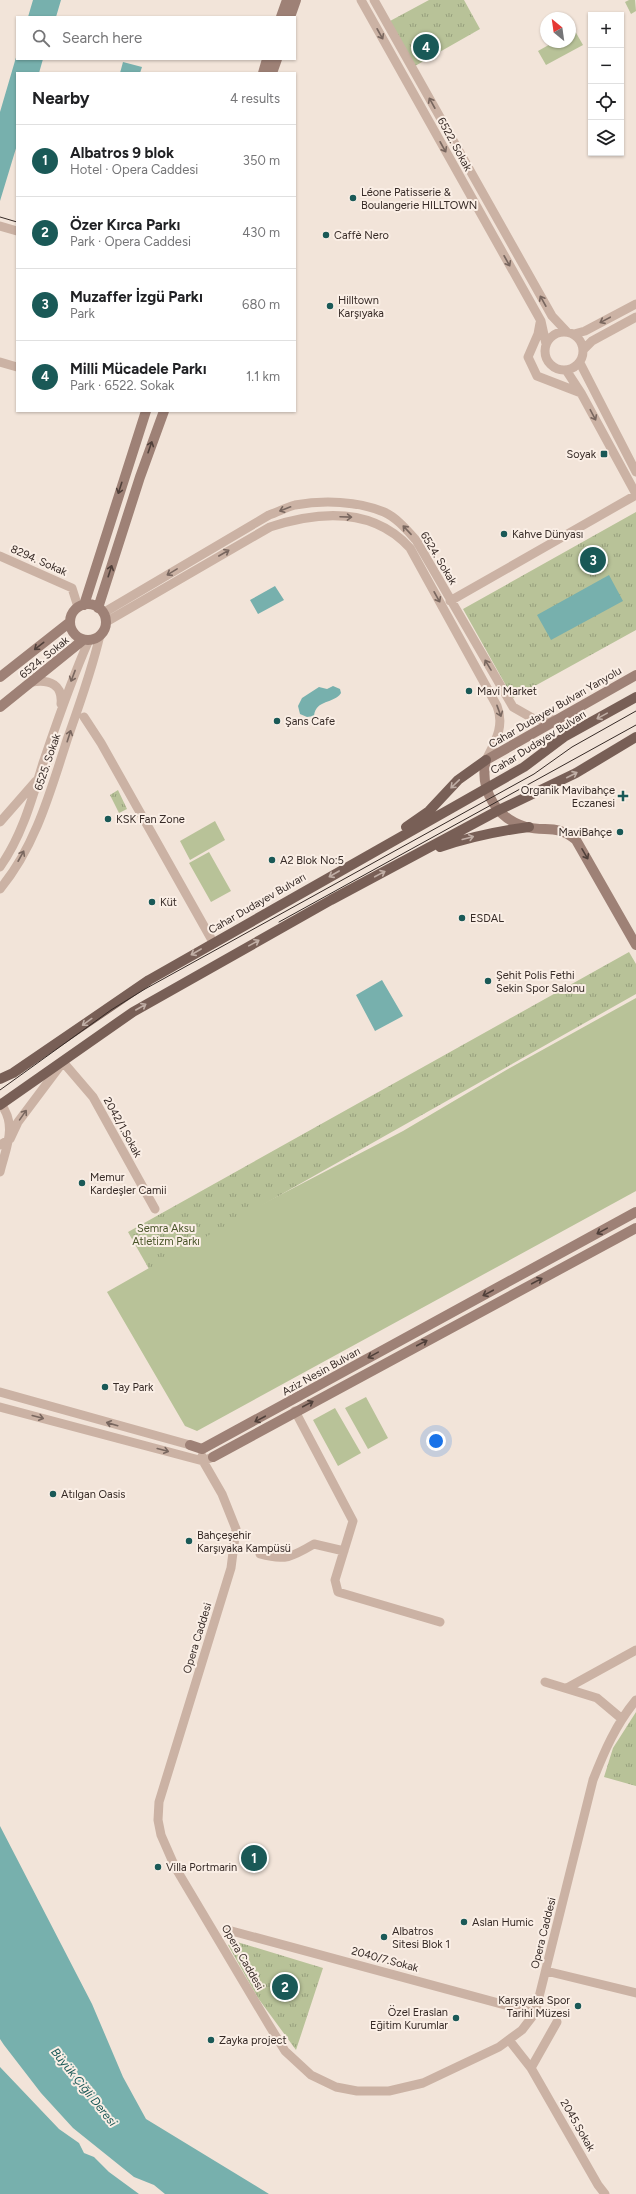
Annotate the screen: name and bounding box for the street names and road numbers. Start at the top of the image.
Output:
street label: 6522. Sokak [435,115,475,174]
street label: 6524. Sokak [418,529,460,588]
street label: 8294. Sokak [9,542,70,579]
street label: 6524. Sokak [17,633,72,681]
street label: Cahar Dudayev Bulvarı Yanyolu [486,664,624,750]
street label: Cahar Dudayev Bulvarı [488,707,588,777]
street label: 6525. Sokak [32,731,63,792]
street label: Cahar Dudayev Bulvarı [206,870,308,937]
street label: 2042/1.Sokak [101,1095,145,1160]
street label: Aziz Nesin Bulvarı [280,1345,363,1398]
street label: Opera Caddesi [181,1601,214,1675]
street label: Opera Caddesi [528,1896,559,1970]
street label: Opera Caddesi [219,1922,267,1992]
street label: 2040/7.Sokak [350,1944,420,1975]
street label: 2045.Sokak [557,2097,598,2154]

